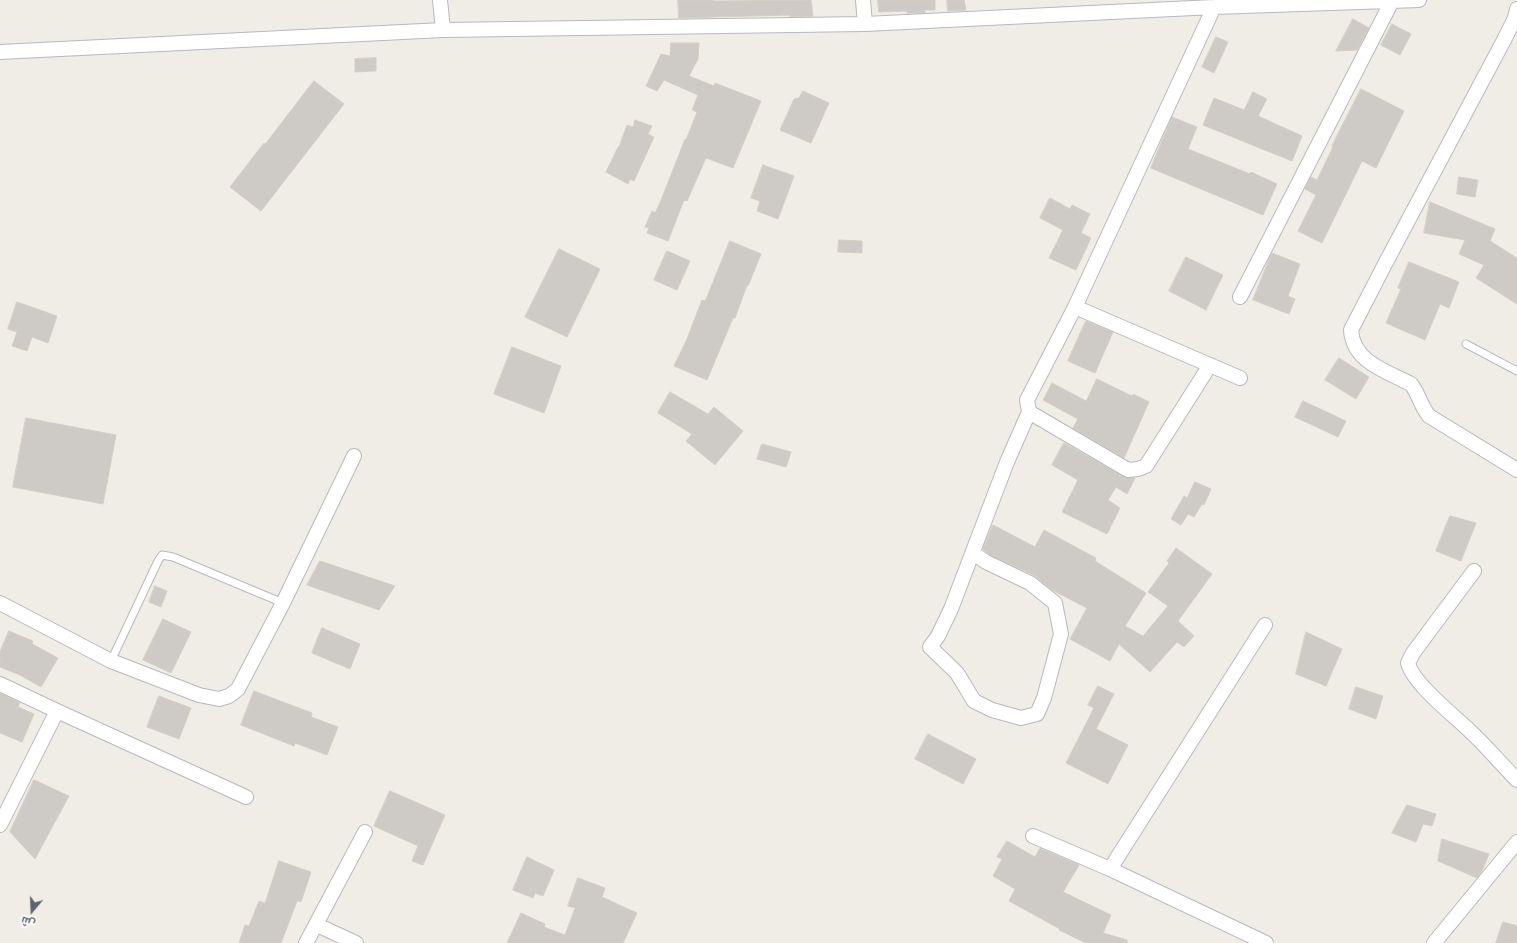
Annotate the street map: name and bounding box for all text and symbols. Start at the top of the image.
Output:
north arrow [12,891,52,931]
text: ش [19,912,37,932]

